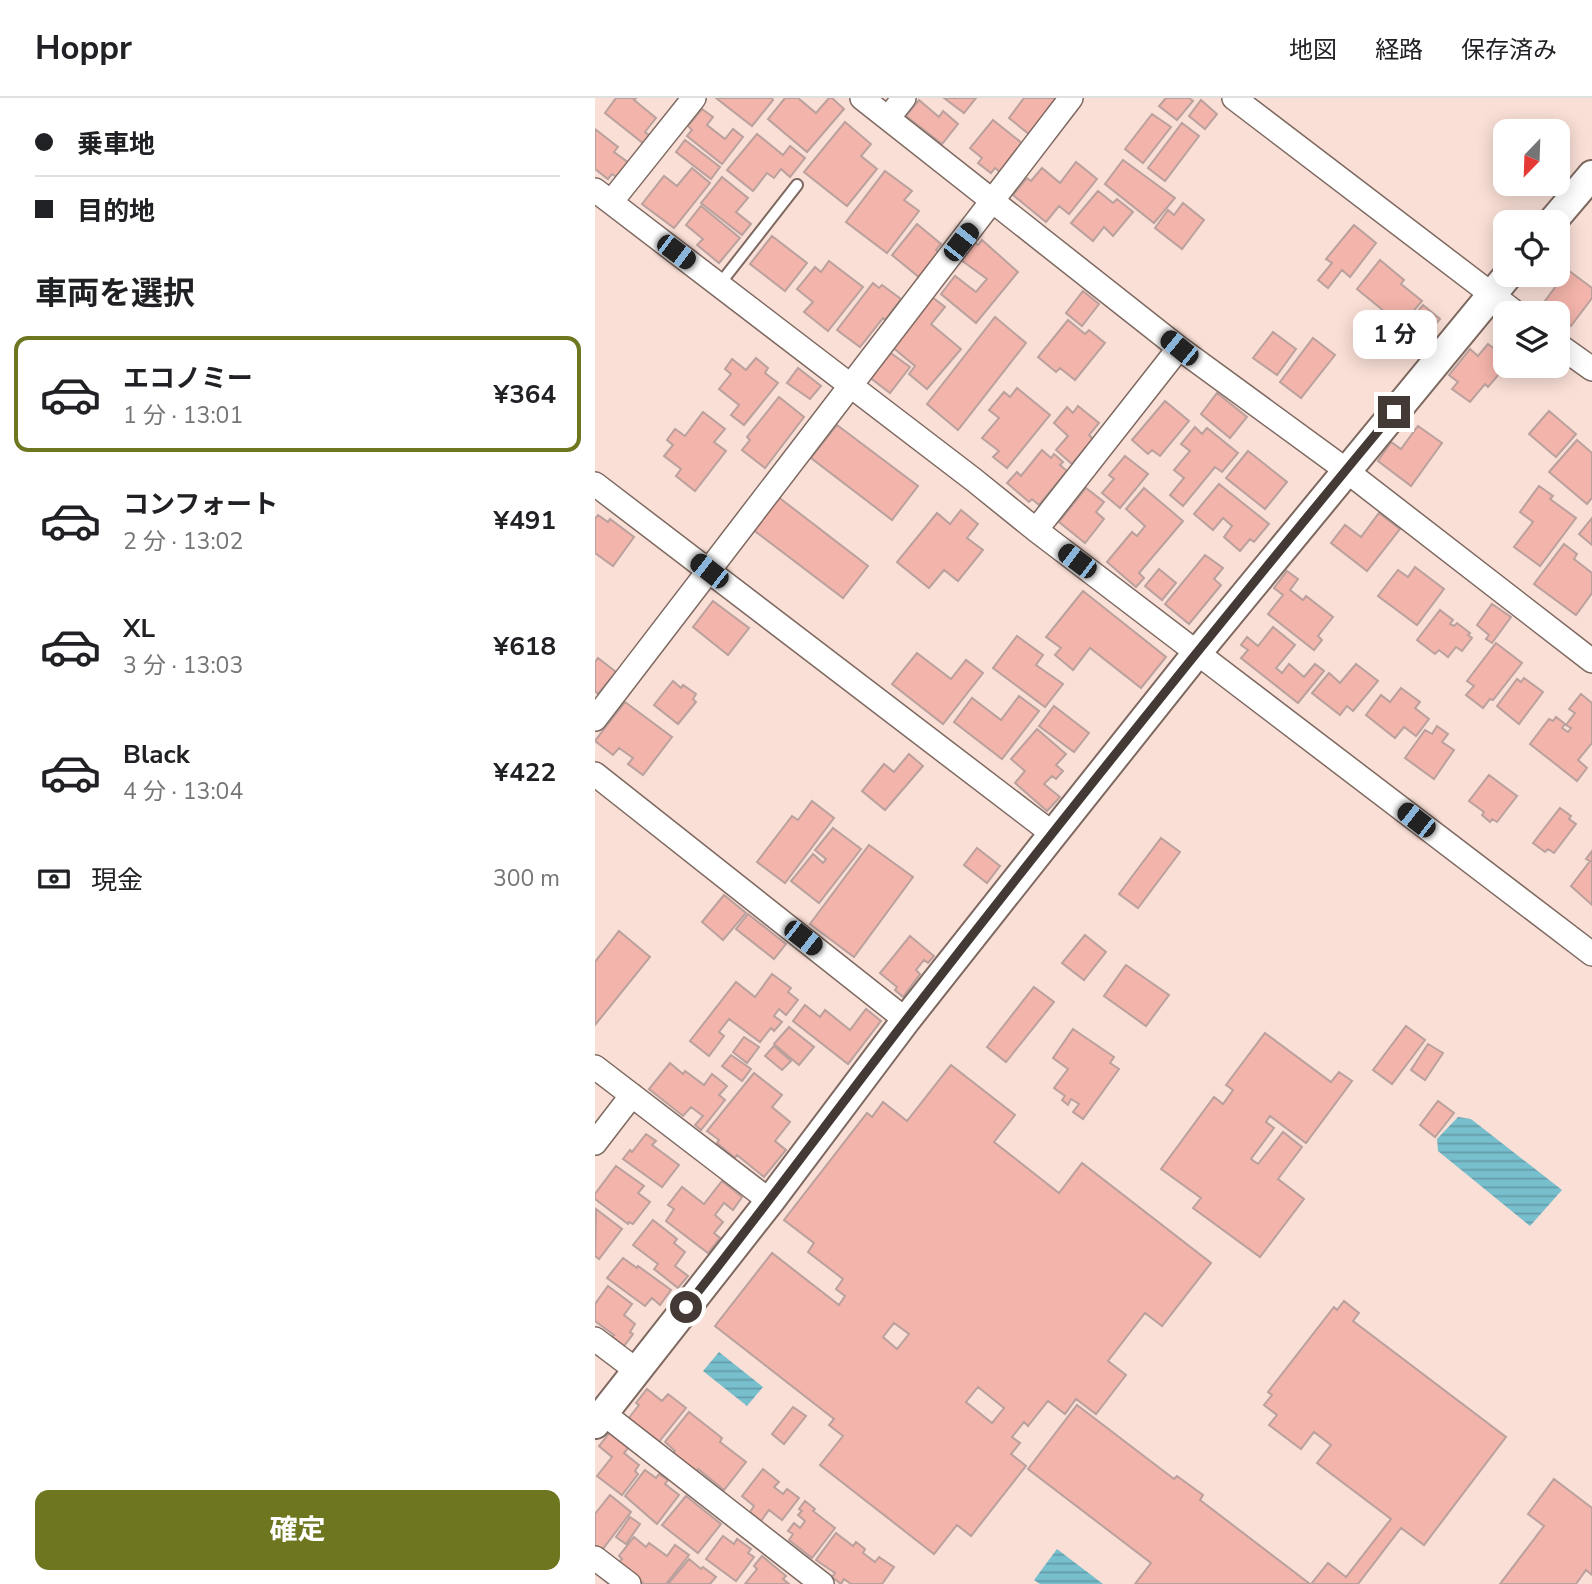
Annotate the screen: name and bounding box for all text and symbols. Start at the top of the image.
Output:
text: Hoppr [35,26,132,71]
text: 地図 [1289,34,1337,66]
text: 経路 [1375,34,1423,66]
text: 保存済み [1461,34,1557,66]
north arrow [1493,119,1570,196]
map controls [1493,119,1570,378]
text: 乗車地 [77,127,155,162]
text: 目的地 [77,194,155,229]
button: locate [1493,210,1570,287]
car [940,219,983,265]
car [653,231,700,273]
text: 車両を選択 [35,272,195,315]
button: layers [1493,301,1570,378]
callout: 1 分 [1352,310,1436,360]
text: 1 分 [1373,319,1417,350]
car [1157,327,1202,369]
text: エコノミー [123,361,253,396]
icon: car [39,363,102,426]
text: ¥364 [494,377,556,412]
route end [1378,396,1410,428]
text: 1 分 · 13:01 [123,400,243,431]
text: コンフォート [123,487,278,522]
icon: car [39,489,102,552]
text: ¥491 [494,503,556,538]
text: 2 分 · 13:02 [123,526,243,557]
car [1054,540,1101,582]
car [686,550,733,592]
text: XL [123,611,155,646]
icon: car [39,615,102,678]
text: ¥618 [494,629,556,664]
text: 3 分 · 13:03 [123,650,243,681]
text: Black [123,737,190,772]
icon: car [39,741,102,804]
text: ¥422 [494,755,556,790]
text: 4 分 · 13:04 [123,776,243,807]
car [1393,799,1440,841]
icon: cash [35,860,73,898]
text: 現金 [91,863,143,898]
text: 300 m [493,863,560,894]
car [780,917,827,959]
route start [670,1291,702,1323]
button: 確定 [35,1490,560,1570]

